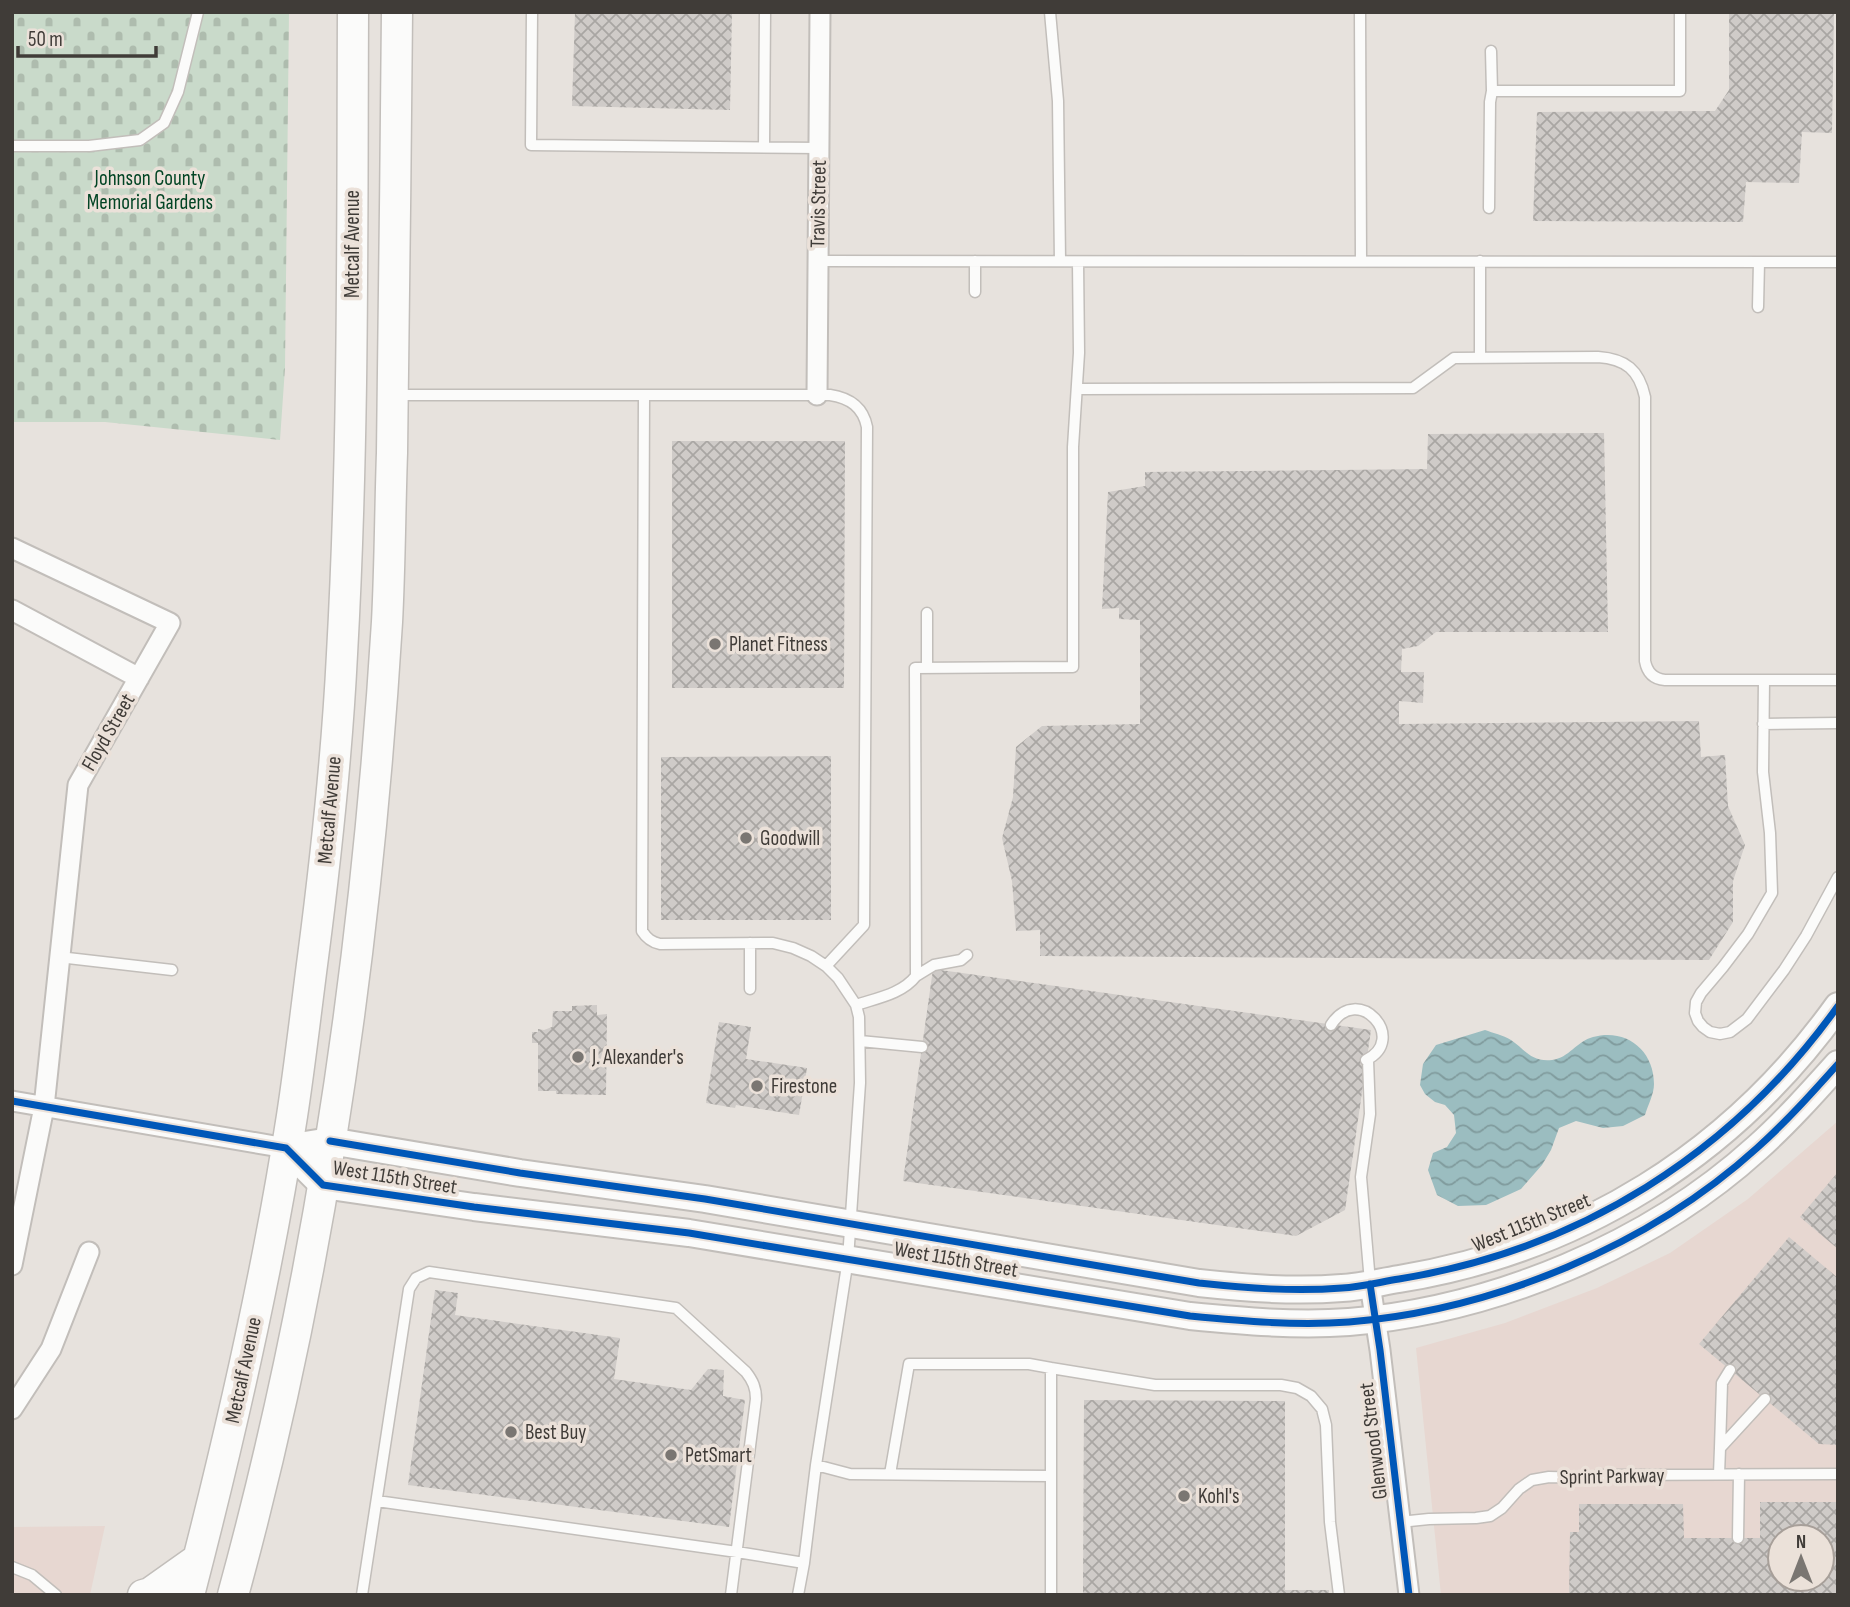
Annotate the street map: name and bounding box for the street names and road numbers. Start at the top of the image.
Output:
street label: Travis Street [805,160,832,248]
street label: Metcalf Avenue [340,190,365,298]
street label: Floyd Street [76,689,140,775]
street label: Metcalf Avenue [312,755,347,865]
street label: West 115th Street [331,1155,459,1200]
street label: West 115th Street [1468,1187,1594,1258]
street label: West 115th Street [892,1236,1020,1283]
street label: Metcalf Avenue [220,1315,267,1426]
street label: Glenwood Street [1354,1381,1393,1501]
street label: Sprint Parkway [1559,1463,1665,1490]

